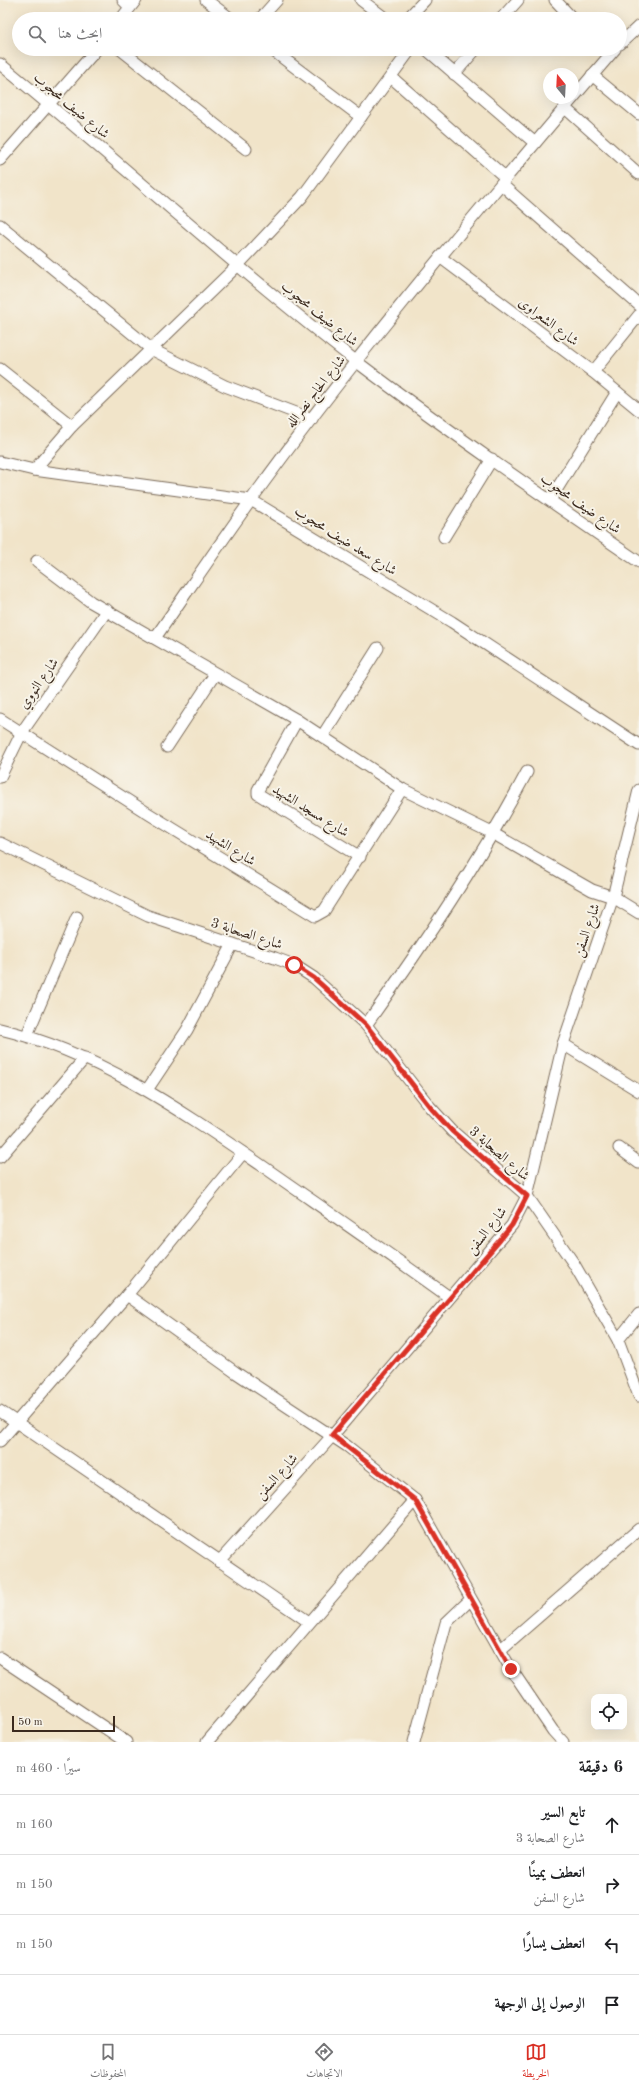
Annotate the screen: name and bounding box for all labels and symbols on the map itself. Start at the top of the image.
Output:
north arrow [543,68,579,104]
street label: شارع ضيف محجوب [28,70,112,144]
street label: شارع ضيف محجوب [276,279,360,352]
street label: شارع الشعراوى [513,295,581,352]
street label: شارع الحاج نصرالله [283,353,352,433]
street label: شارع ضيف محجوب [536,471,623,540]
street label: شارع سعد ضيف محجوب [290,504,399,581]
street label: شارع النووي [16,656,65,714]
street label: شارع مسجد الشهيد [268,782,351,843]
street label: شارع الشهيد [201,827,258,872]
street label: شارع السفن [571,902,606,960]
street label: شارع الصحابة 3 [208,916,284,956]
route start [285,956,303,974]
street label: شارع الصحابة 3 [464,1124,532,1187]
street label: شارع السفن [464,1204,513,1259]
street label: شارع السفن [253,1451,304,1505]
route end [502,1660,520,1678]
scale bar [12,1714,115,1733]

